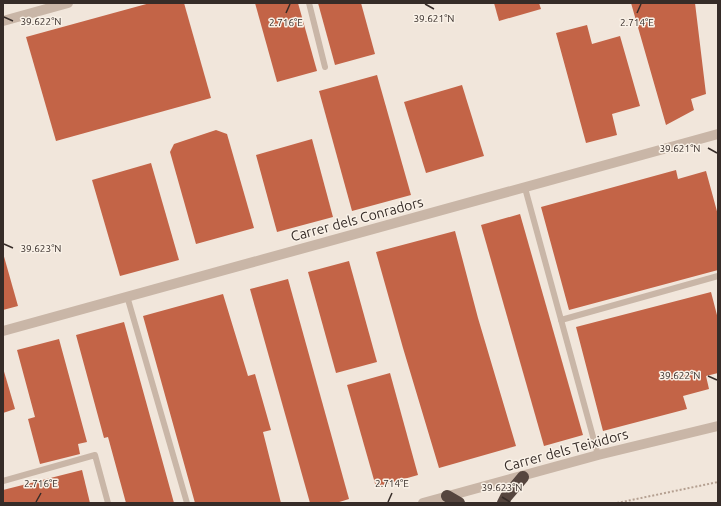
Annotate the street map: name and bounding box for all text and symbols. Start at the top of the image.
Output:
text: 39.621°N [413,13,455,24]
text: 39.622°N [20,16,62,27]
text: 2.716°E [269,17,303,28]
text: 2.714°E [620,17,654,28]
text: 39.621°N [659,143,701,154]
street label: Carrer dels Conradors [289,194,425,244]
text: 39.623°N [20,243,62,254]
text: 39.622°N [659,370,701,381]
street label: Carrer dels Teixidors [502,426,630,474]
text: 2.716°E [24,478,58,489]
text: 2.714°E [375,478,409,489]
text: 39.623°N [481,482,523,493]

